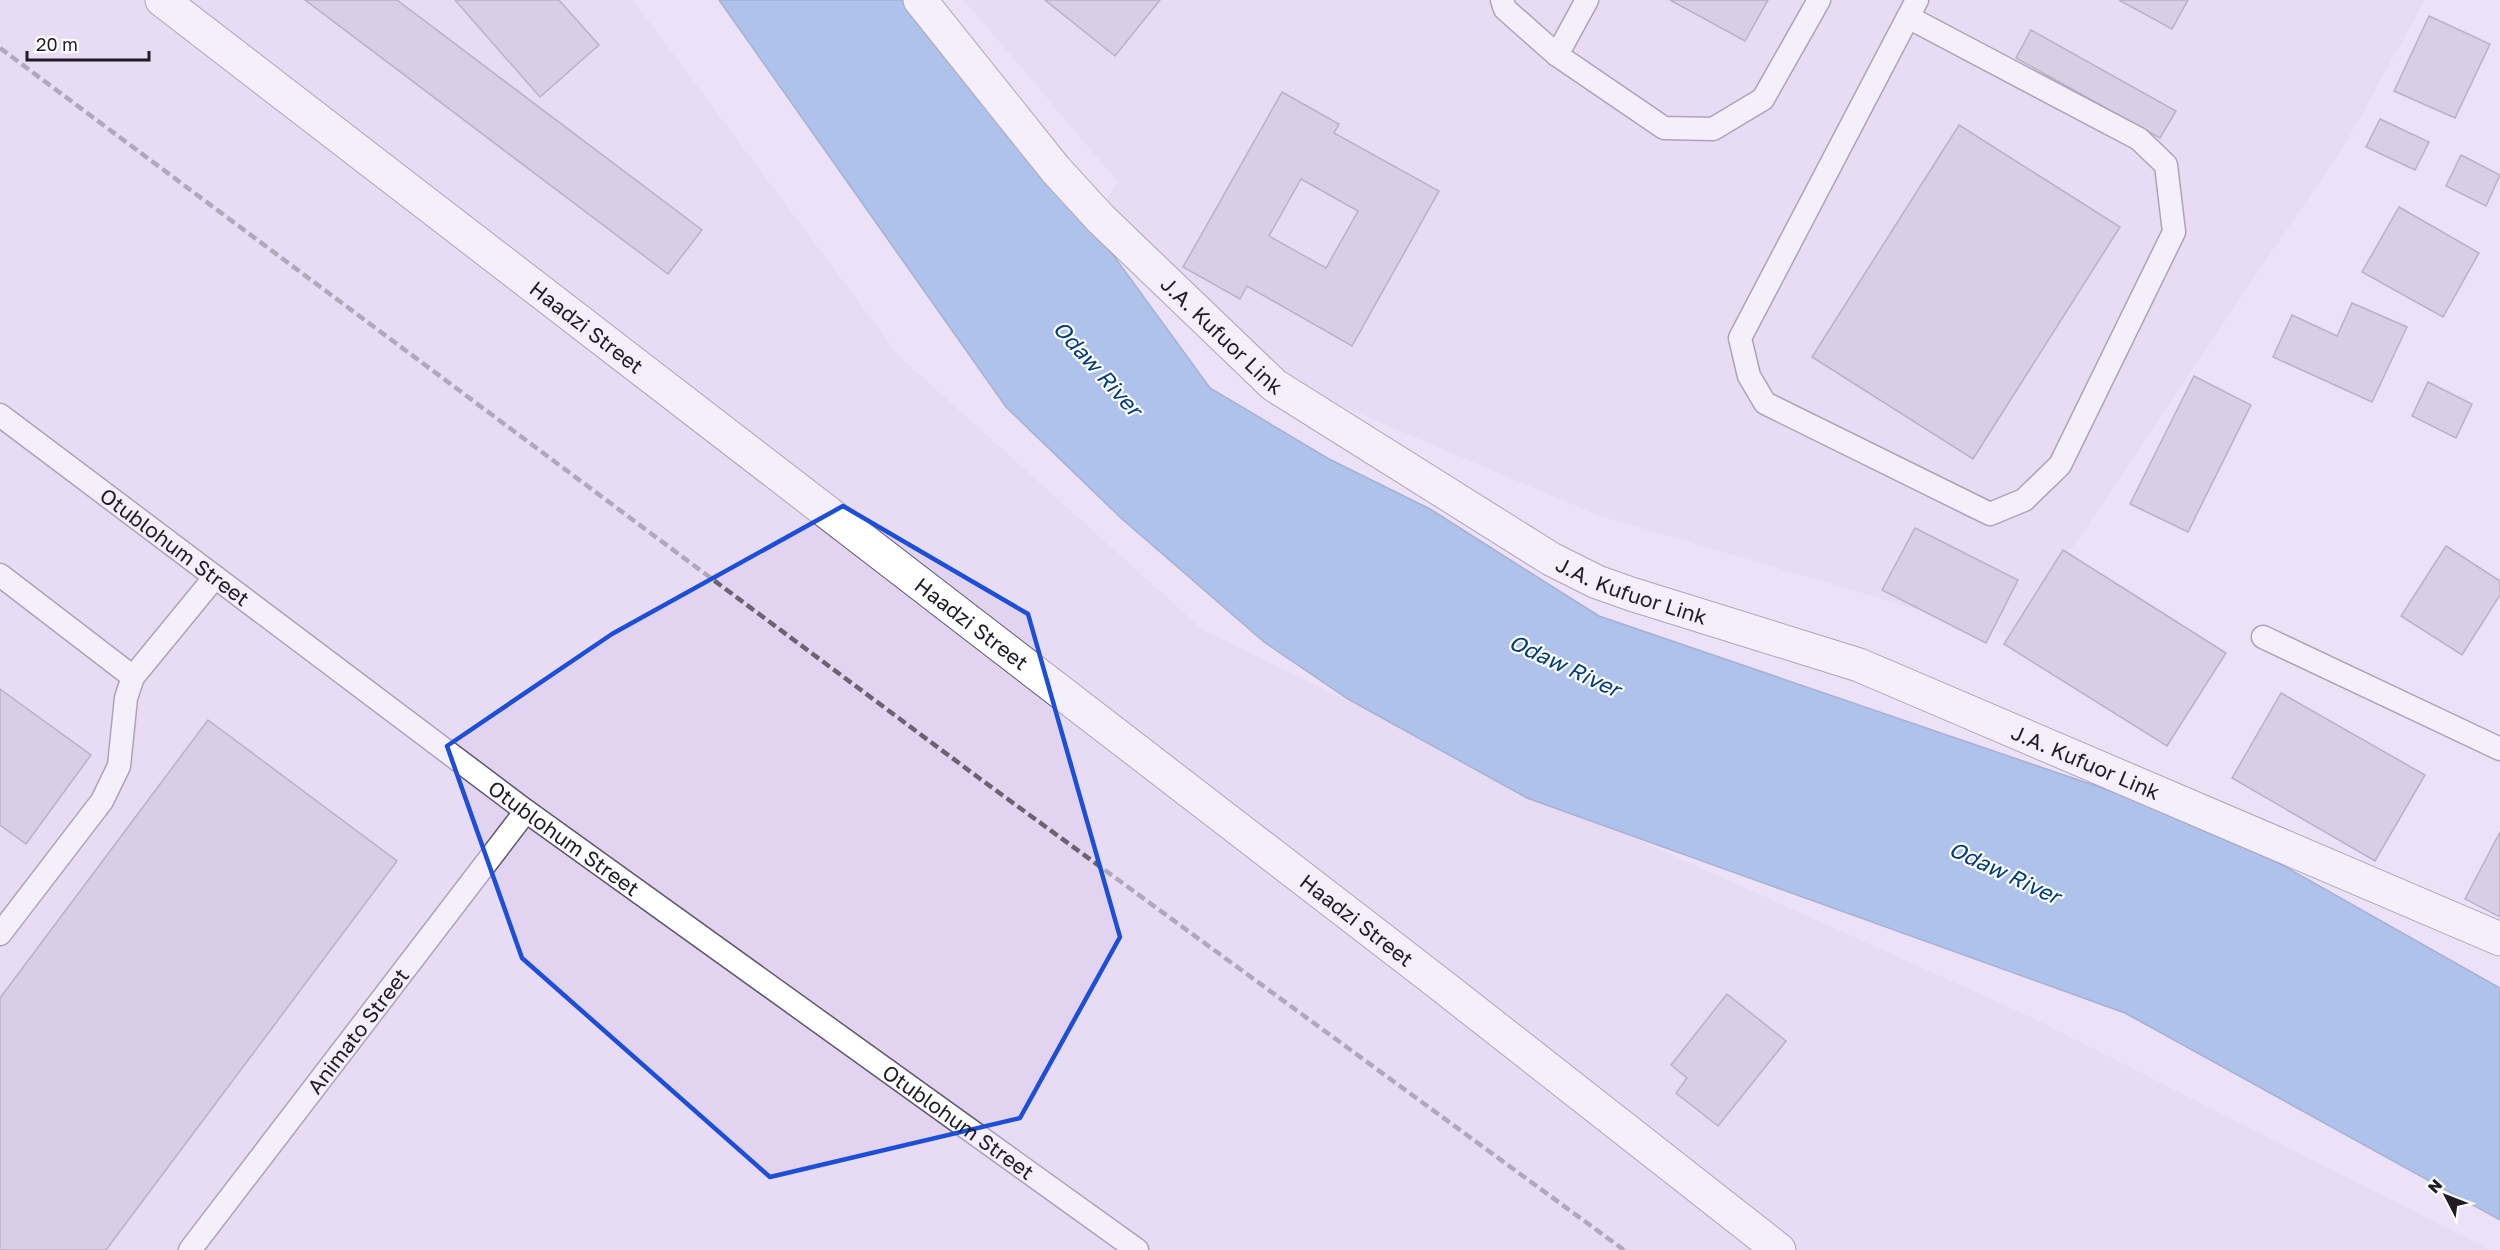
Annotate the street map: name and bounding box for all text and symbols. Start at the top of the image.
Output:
scale bar [27,24,148,62]
text: 20 m [36,33,78,55]
street label: J.A. Kufuor Link [1156,271,1287,400]
street label: Haadzi Street [525,275,649,379]
water label: Odaw River [1048,315,1150,424]
street label: Otublohum Street [95,482,255,611]
street label: J.A. Kufuor Link [1552,551,1710,630]
street label: Haadzi Street [910,572,1034,675]
water label: Odaw River [1505,628,1628,704]
street label: J.A. Kufuor Link [2008,719,2164,805]
street label: Otublohum Street [483,774,645,901]
water label: Odaw River [1945,835,2068,911]
street label: Haadzi Street [1295,868,1419,972]
street label: Animato Street [301,963,414,1099]
street label: Otublohum Street [878,1059,1039,1185]
north arrow [2416,1166,2476,1226]
text: N [2423,1175,2446,1197]

